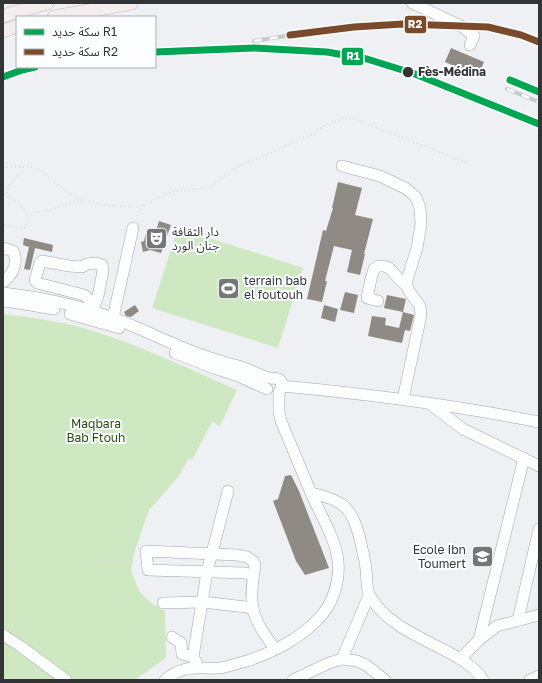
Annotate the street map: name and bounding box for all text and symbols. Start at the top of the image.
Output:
line badge: R2 [404,15,427,34]
legend [16,16,156,68]
text: R2 [408,17,422,30]
text: سكة حديد R1 [52,24,117,39]
text: سكة حديد R2 [52,44,118,59]
line badge: R1 [341,47,364,66]
text: R1 [346,49,360,62]
place label: Fès-Médina [418,64,486,79]
marker: Fès-Médina [401,65,415,79]
place label: دار الثقافة جنان الورد [172,224,219,253]
theatre icon: دار الثقافة جنان الورد [143,226,169,252]
place label: terrain bab el foutouh [244,273,307,302]
sports icon: terrain bab el foutouh [215,275,241,301]
park label: Maqbara Bab Ftouh [67,416,125,445]
place label: Ecole Ibn Toumert [413,542,466,571]
school or university icon: Ecole Ibn Toumert [469,544,495,570]

